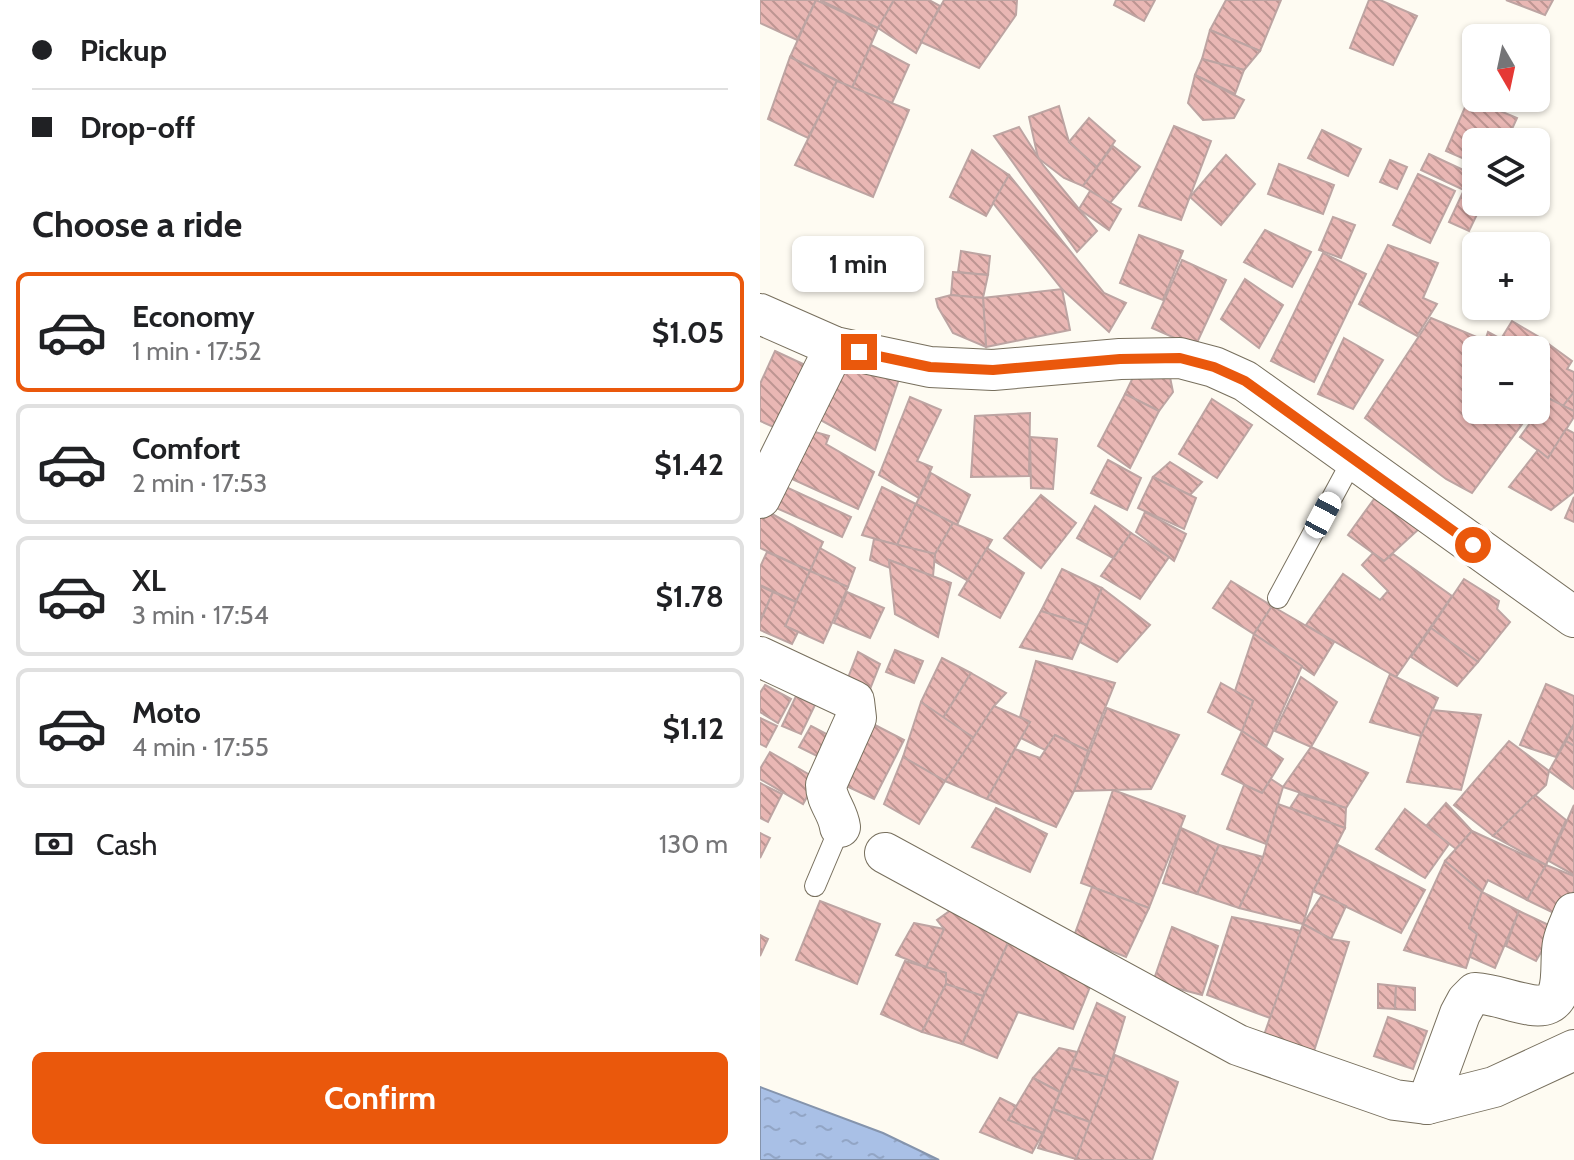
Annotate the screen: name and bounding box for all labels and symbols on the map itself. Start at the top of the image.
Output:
north arrow [1462,24,1550,112]
callout: 1 min [793,236,925,292]
route end [841,334,877,370]
car [1301,488,1345,542]
route start [1455,527,1491,563]

